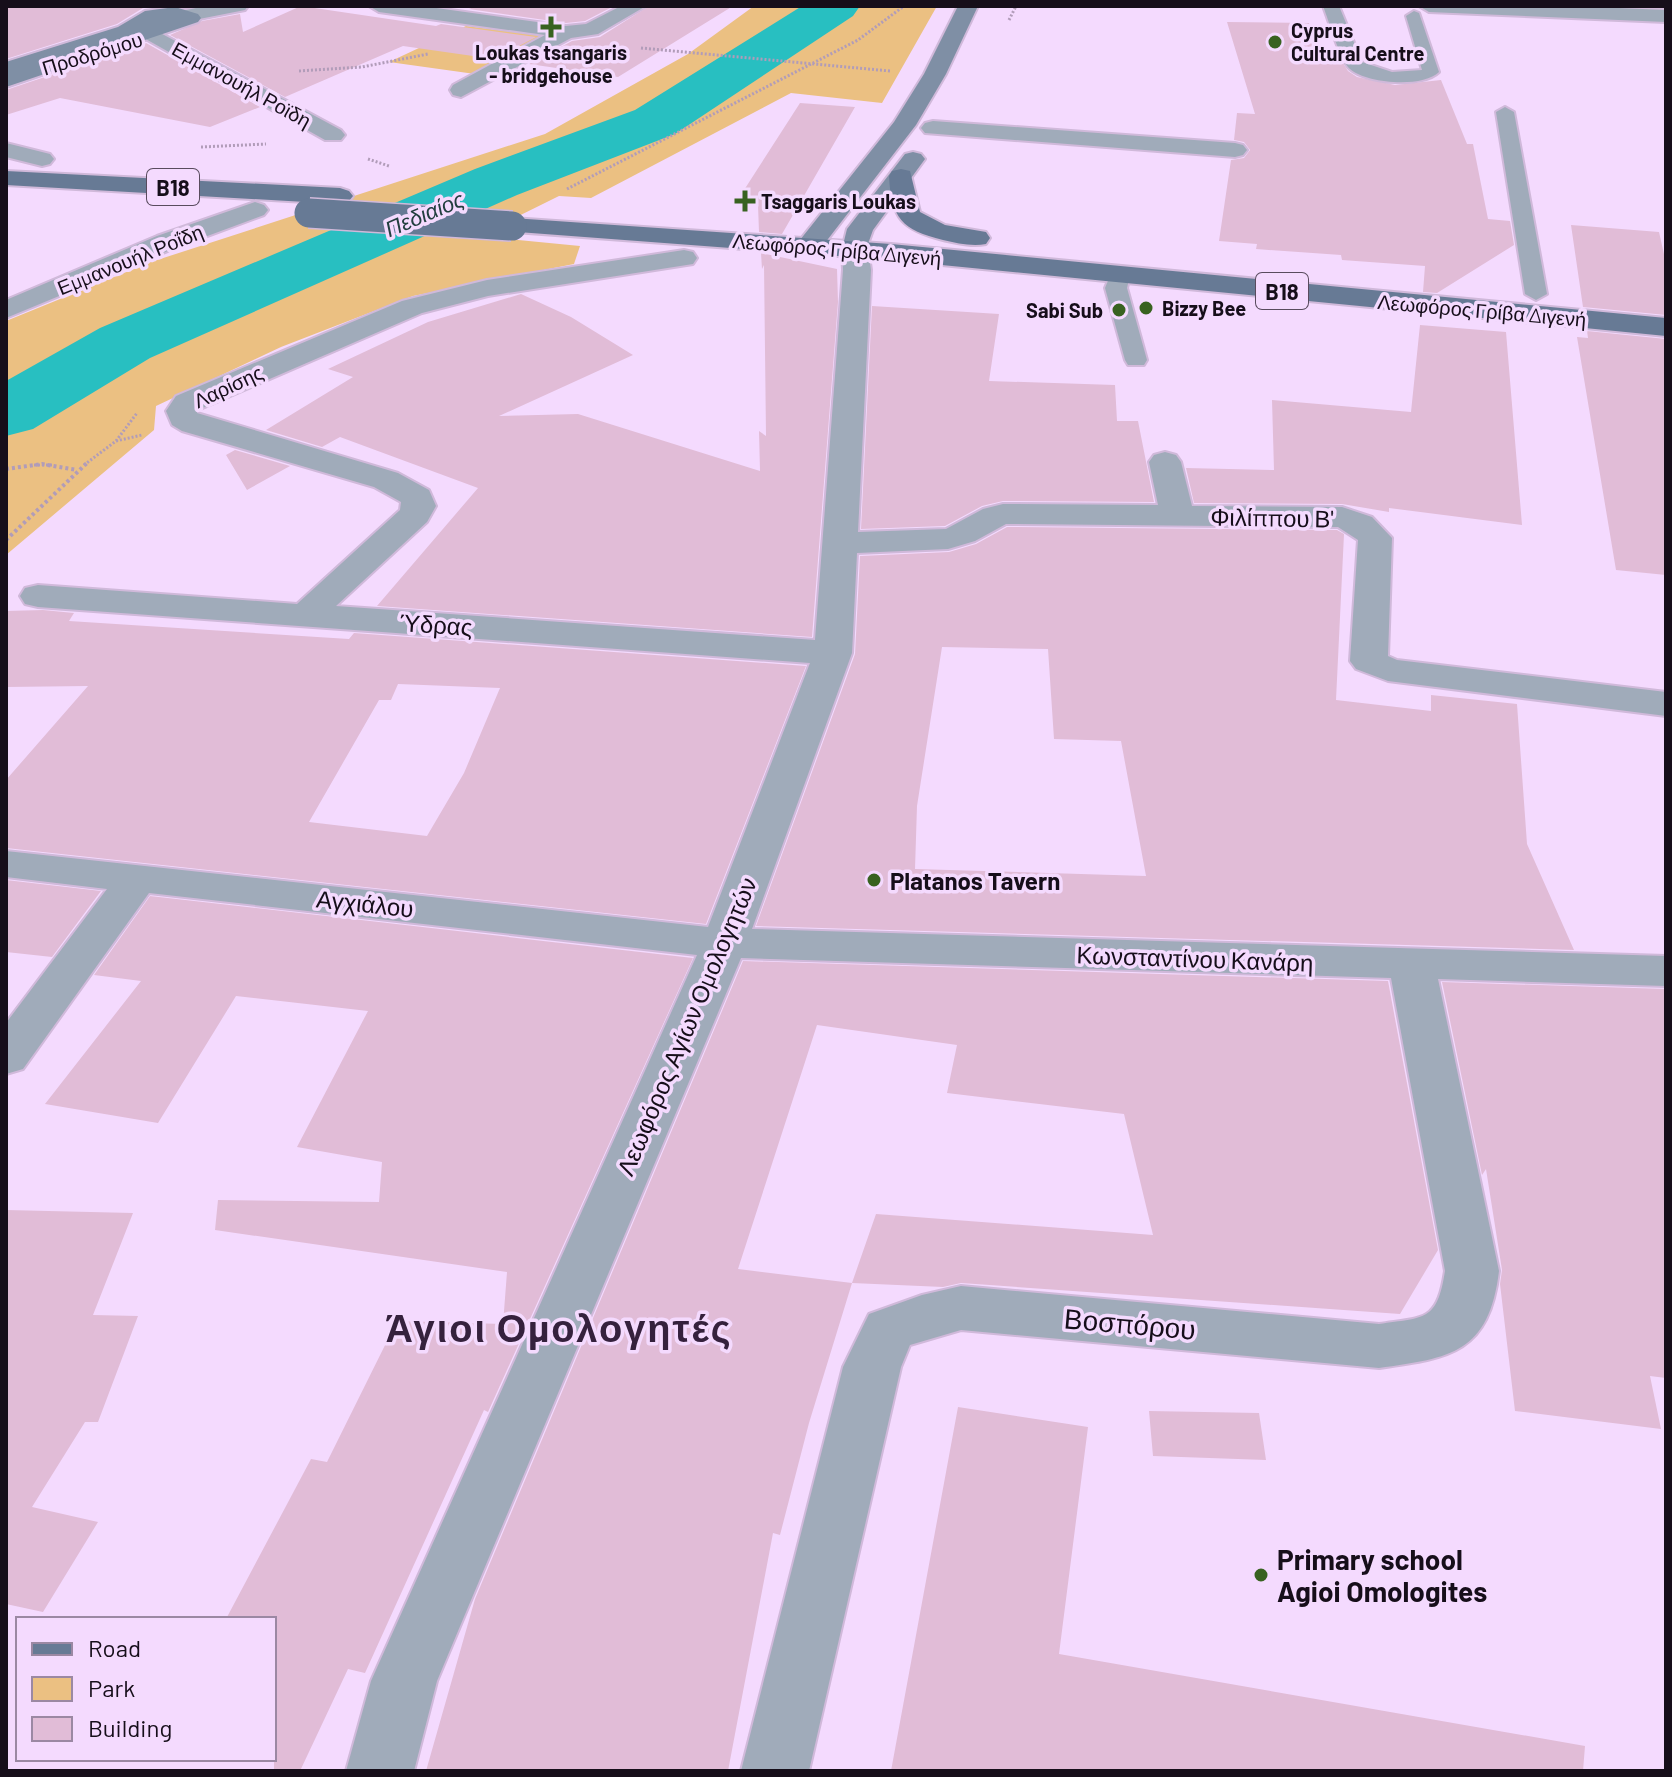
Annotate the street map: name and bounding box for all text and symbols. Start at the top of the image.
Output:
marker: Loukas tsangaris - bridgehouse [542,18,560,36]
place label: Cyprus Cultural Centre [1291,18,1424,65]
street label: Προδρόμου [39,26,145,80]
marker: Cyprus Cultural Centre [1266,33,1284,51]
street label: Εμμανουήλ Ροϊδη [168,36,316,132]
place label: Loukas tsangaris - bridgehouse [475,40,627,87]
road number: B18 [147,169,199,205]
water label: Πεδιαίος [381,185,468,241]
place label: Tsaggaris Loukas [761,189,916,213]
marker: Tsaggaris Loukas [736,192,754,210]
street label: Εμμανουήλ Ροΐδη [54,219,206,299]
street label: Λεωφόρος Γρίβα Διγενή [732,228,942,270]
road number: B18 [1256,273,1308,309]
street label: Λεωφόρος Γρίβα Διγενή [1377,289,1587,331]
place label: Bizzy Bee [1162,296,1246,320]
place label: Sabi Sub [1026,298,1103,322]
marker: Bizzy Bee [1137,299,1155,317]
marker: Sabi Sub [1110,301,1128,319]
street label: Λαρίσης [189,359,267,412]
street label: Φιλίππου Β' [1210,501,1334,533]
street label: Ύδρας [399,607,473,641]
place label: Platanos Tavern [890,866,1060,895]
marker: Platanos Tavern [865,871,883,889]
street label: Λεωφόρος Αγίων Ομολογητών [610,873,762,1179]
street label: Αγχιάλου [315,883,415,923]
street label: Κωνσταντίνου Κανάρη [1076,939,1314,977]
street label: Βοσπόρου [1063,1300,1197,1346]
district label: Άγιοι Ομολογητές [386,1304,732,1350]
place label: Primary school Agioi Omologites [1277,1542,1487,1608]
marker: Primary school Agioi Omologites [1252,1566,1270,1584]
legend [16,1617,276,1761]
text: Road [88,1633,141,1662]
text: Park [88,1673,135,1702]
text: Building [88,1713,172,1742]

